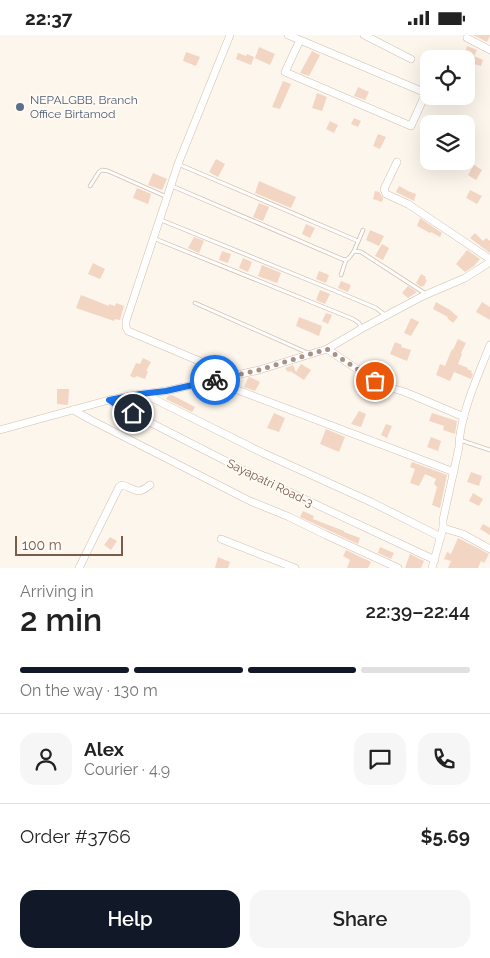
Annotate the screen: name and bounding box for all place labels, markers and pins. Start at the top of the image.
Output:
place label: NEPALGBB, Branch Office Birtamod [30,93,138,121]
marker: NEPALGBB, Branch Office Birtamod [14,101,26,113]
pin [354,360,396,402]
pin [112,392,154,434]

